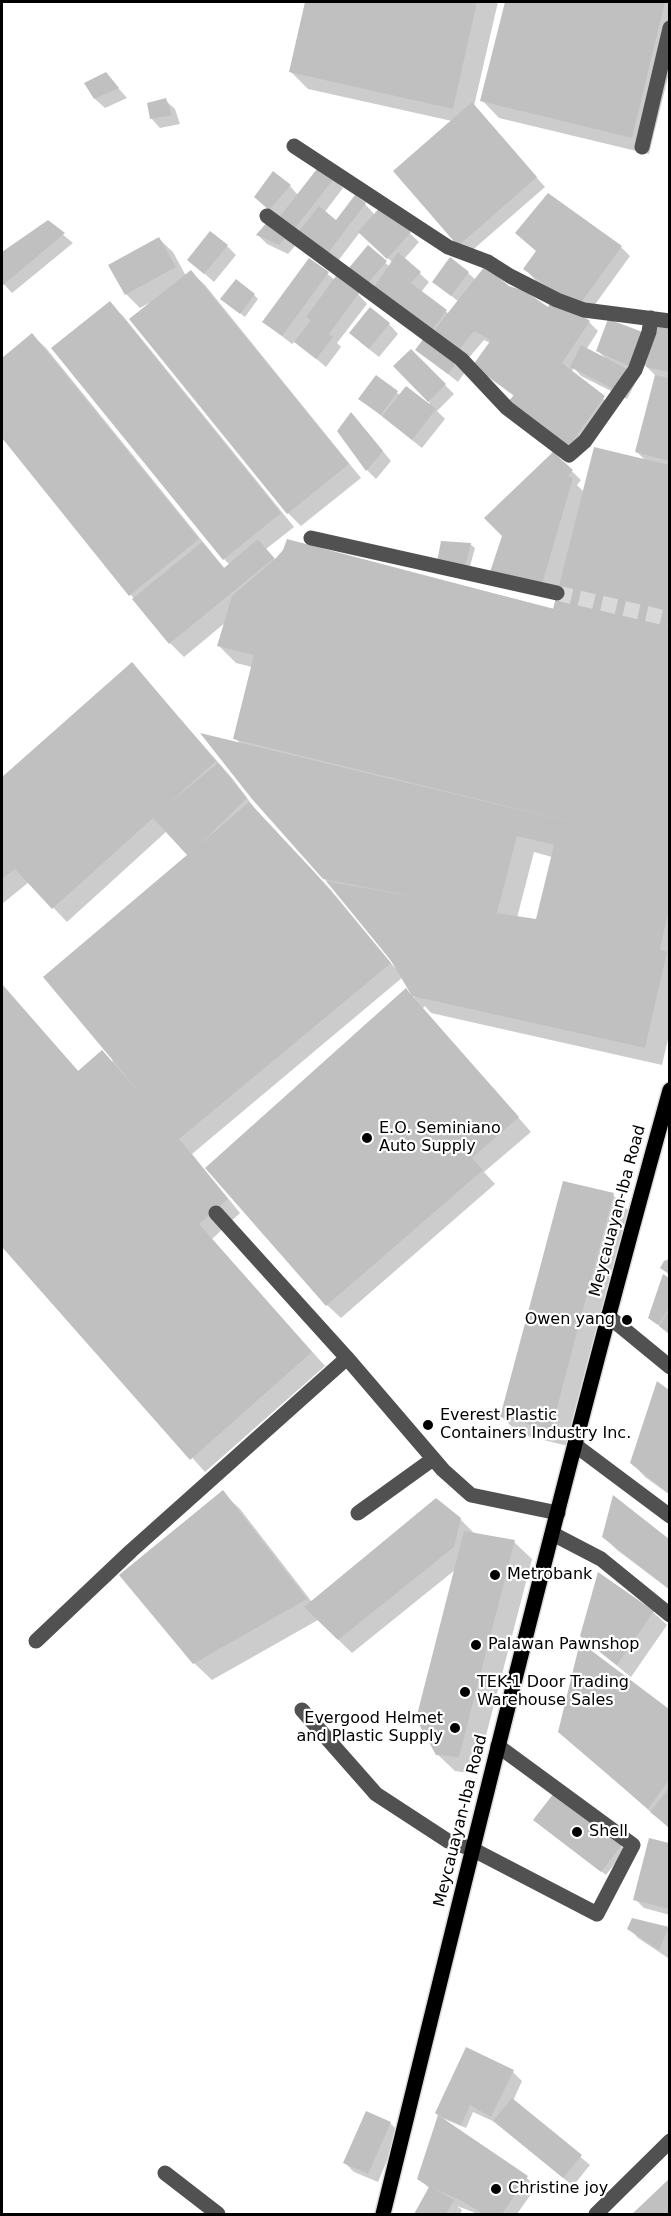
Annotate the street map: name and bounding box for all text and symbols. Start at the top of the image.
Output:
place label: E.O. Seminiano Auto Supply [379,1119,501,1157]
street label: Meycauayan-Iba Road [586,1123,650,1299]
marker: E.O. Seminiano Auto Supply [360,1131,374,1145]
place label: Owen yang [525,1310,615,1330]
marker: Owen yang [620,1313,634,1327]
place label: Everest Plastic Containers Industry Inc. [440,1406,631,1444]
marker: Everest Plastic Containers Industry Inc. [421,1418,435,1432]
place label: Metrobank [507,1565,592,1585]
marker: Metrobank [488,1568,502,1582]
place label: Palawan Pawnshop [488,1635,639,1655]
marker: Palawan Pawnshop [469,1638,483,1652]
place label: TEK-1 Door Trading Warehouse Sales [477,1673,629,1711]
marker: TEK-1 Door Trading Warehouse Sales [458,1685,472,1699]
place label: Evergood Helmet and Plastic Supply [296,1709,443,1747]
marker: Evergood Helmet and Plastic Supply [448,1721,462,1735]
street label: Meycauayan-Iba Road [430,1733,492,1909]
place label: Shell [589,1822,628,1842]
marker: Shell [570,1825,584,1839]
place label: Christine joy [508,2179,608,2199]
marker: Christine joy [489,2182,503,2196]

